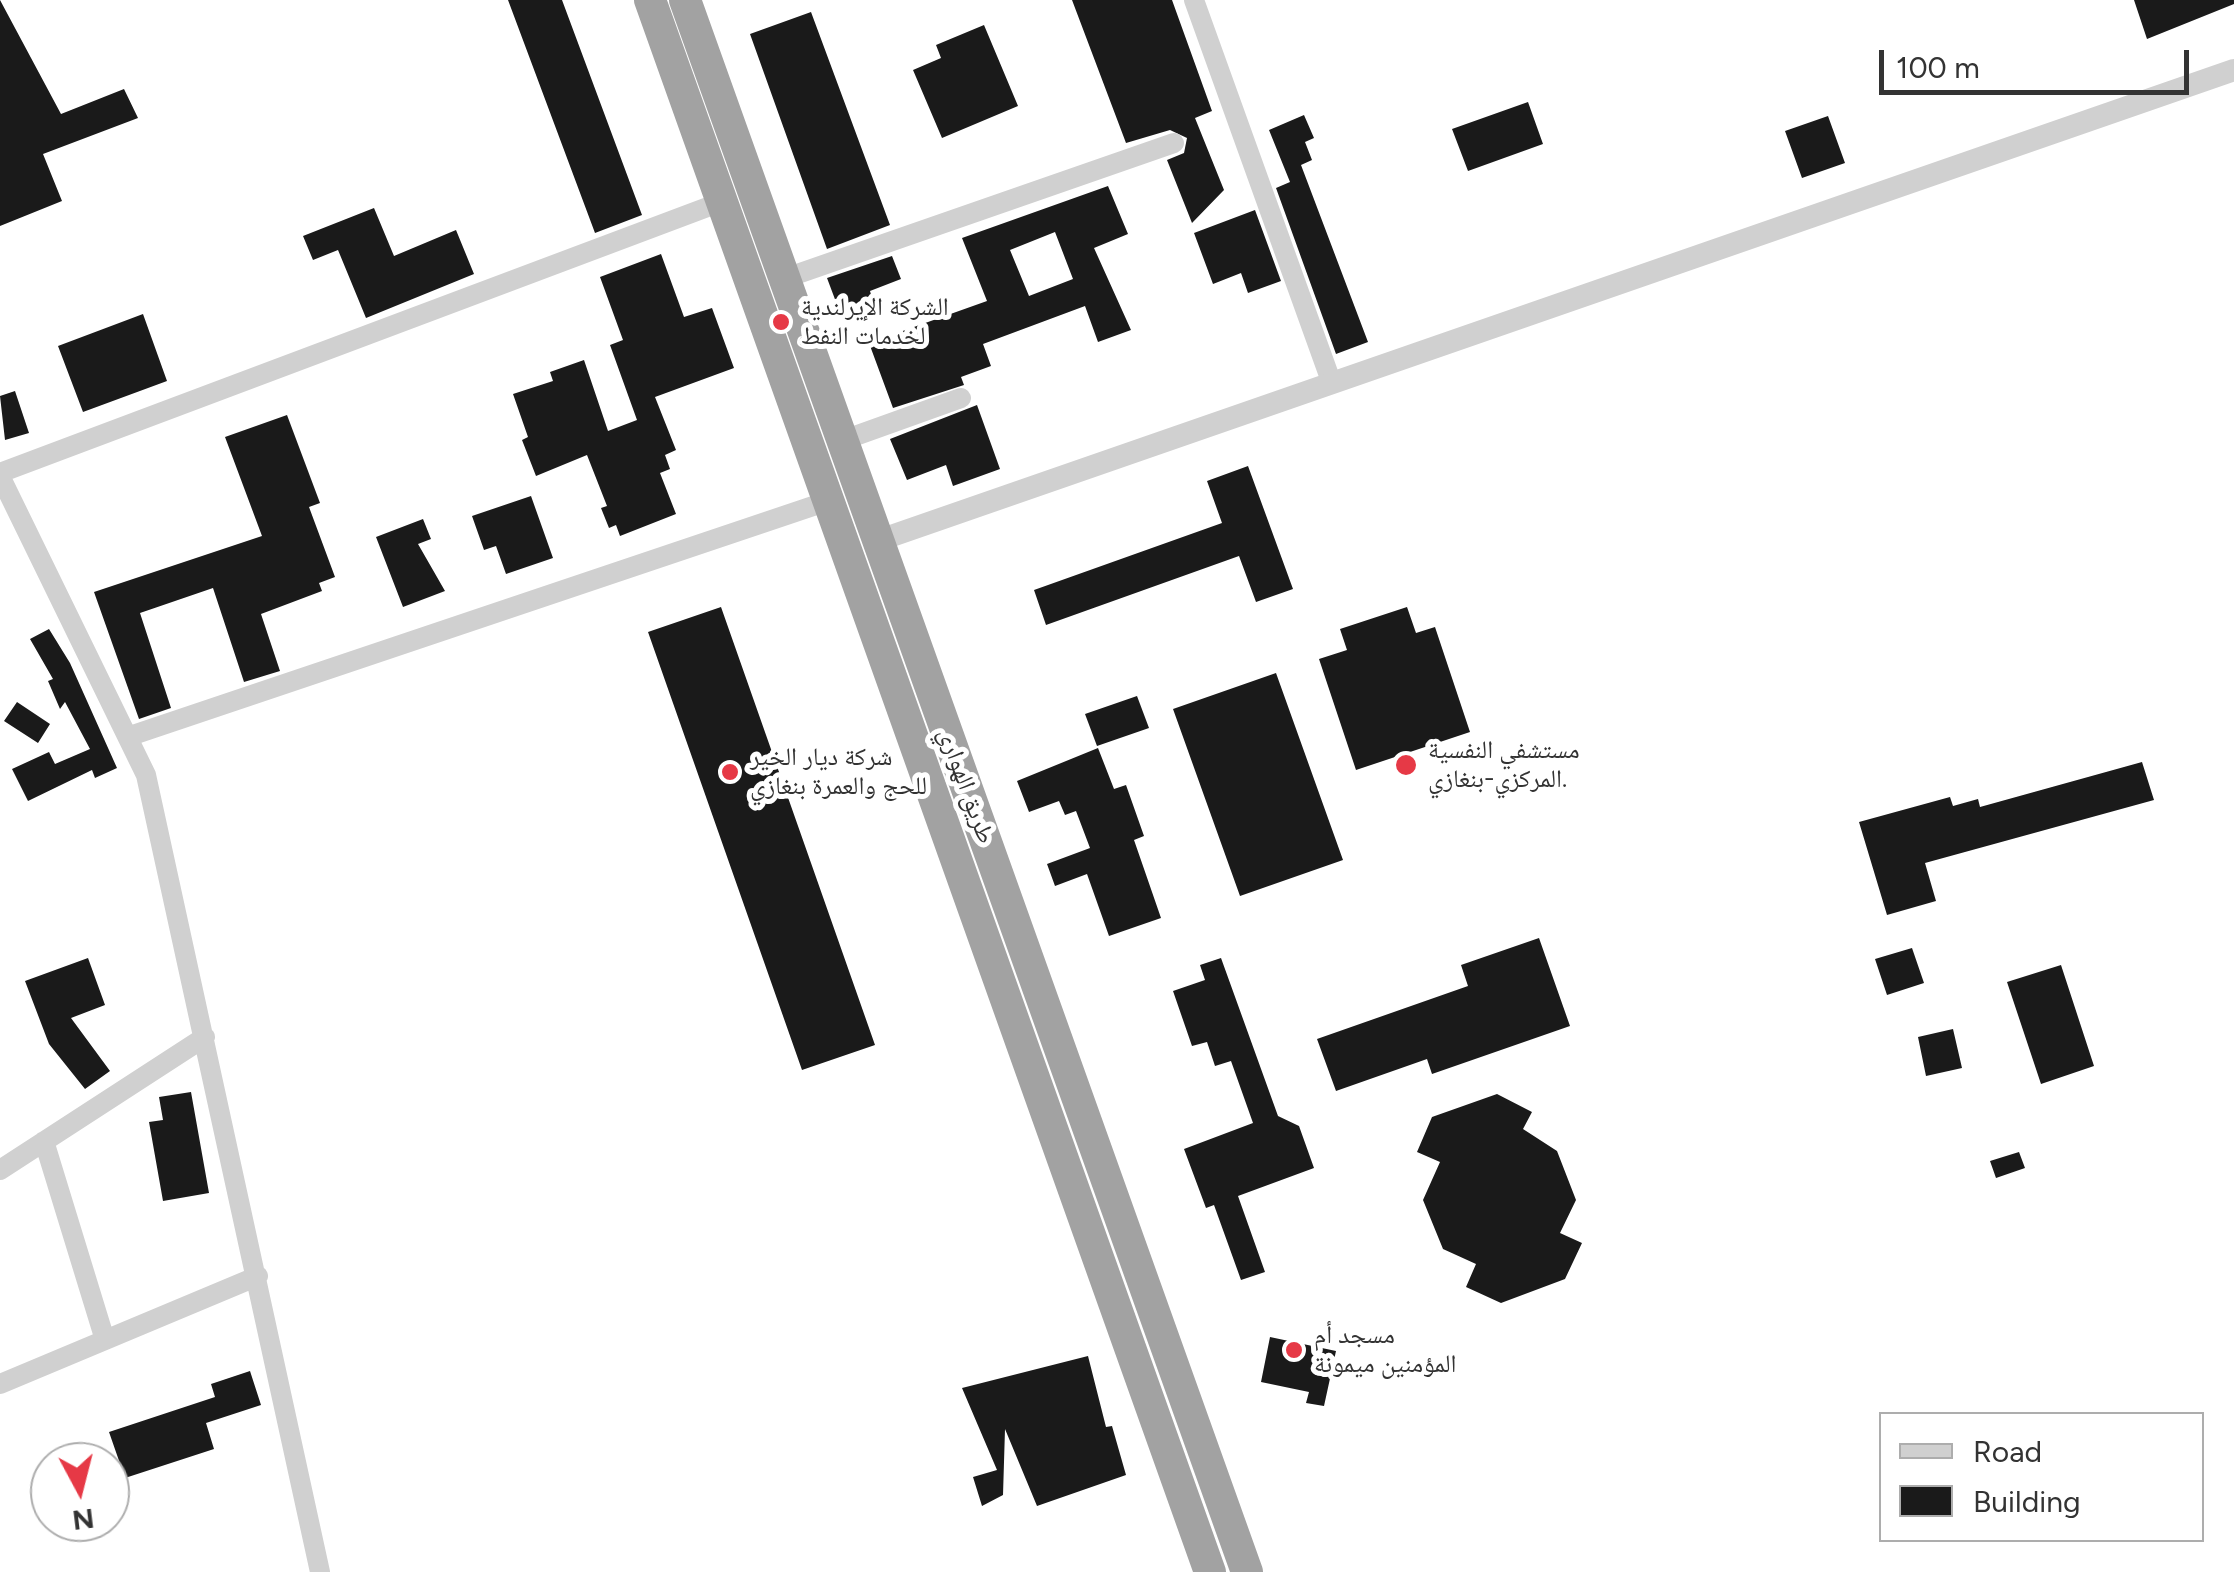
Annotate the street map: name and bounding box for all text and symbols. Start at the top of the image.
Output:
scale bar [1884,30,2194,92]
text: 100 m [1896,49,1980,86]
place label: الشركة الإيرلندية لخدمات النفط [801,293,949,352]
marker: الشركة الإيرلندية لخدمات النفط [770,311,792,333]
street label: طريق الهواري [931,724,1001,848]
place label: مستشفي النفسية المركزي-بنغازي. [1428,736,1580,795]
place label: شركة ديار الخير للحج والعمرة بنغازي [750,743,927,802]
marker: مستشفي النفسية المركزي-بنغازي. [1393,752,1419,778]
marker: شركة ديار الخير للحج والعمرة بنغازي [719,761,741,783]
place label: مسجد أم المؤمنين ميمونة [1314,1321,1456,1380]
marker: مسجد أم المؤمنين ميمونة [1283,1339,1305,1361]
legend [1879,1412,2204,1542]
text: Road [1973,1433,2042,1470]
north arrow [30,1442,130,1542]
text: Building [1973,1483,2081,1520]
text: N [71,1502,96,1538]

